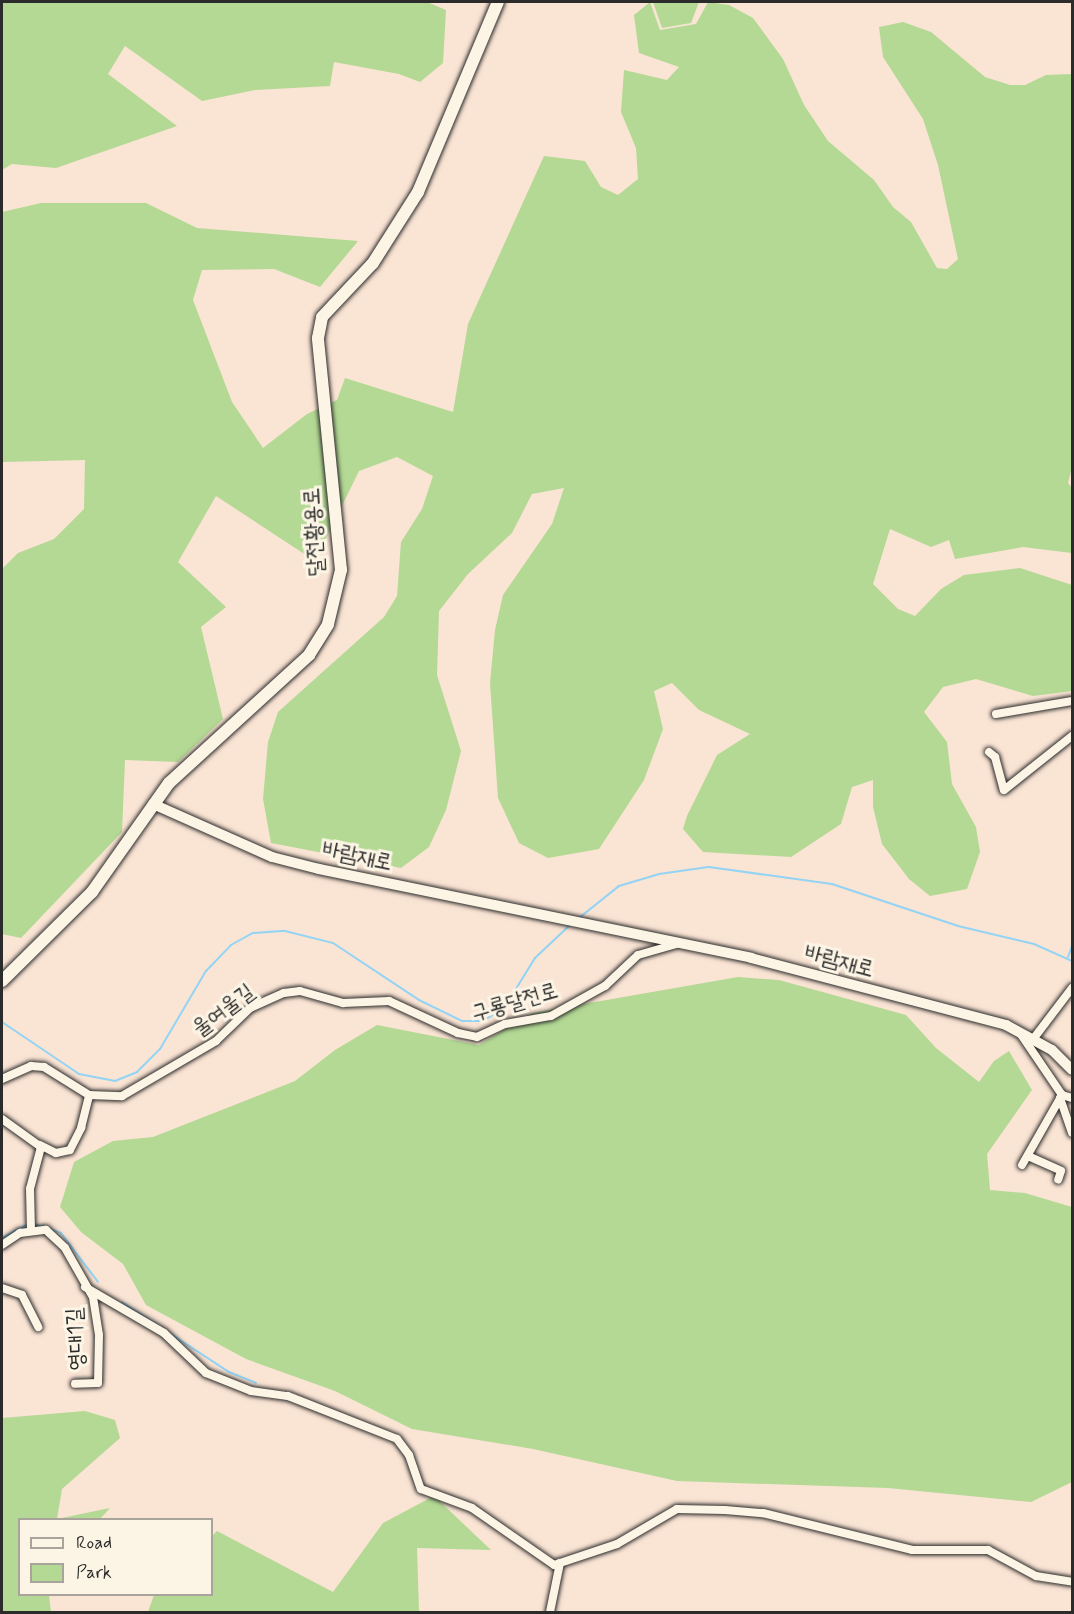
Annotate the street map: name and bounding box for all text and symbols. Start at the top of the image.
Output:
street label: 달전황용로 [300,487,330,577]
street label: 바람재로 [320,837,394,877]
street label: 바람재로 [801,940,877,984]
street label: 구룡달전로 [469,978,561,1028]
street label: 울여울길 [188,979,260,1043]
street label: 영대1길 [62,1307,92,1371]
legend [18,1518,213,1596]
text: Road [76,1531,112,1555]
text: Park [76,1561,112,1585]

